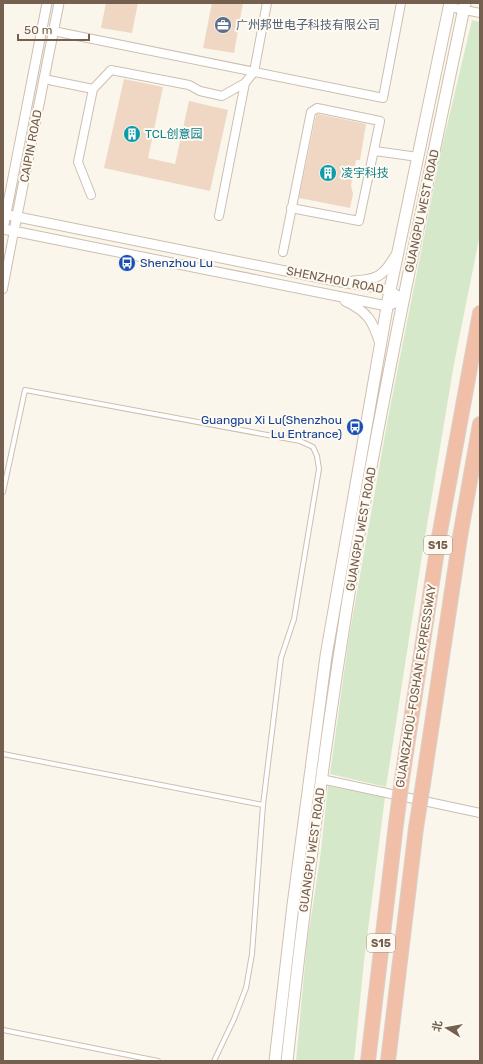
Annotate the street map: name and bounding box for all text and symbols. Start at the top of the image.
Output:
office icon: 广州邦世电子科技有限公司 [213,15,233,35]
scale bar [18,16,89,42]
place label: 广州邦世电子科技有限公司 [236,18,380,32]
text: 50 m [24,23,52,37]
street label: CAIPIN ROAD [17,109,45,183]
building icon: TCL创意园 [122,124,142,144]
place label: TCL创意园 [145,127,203,141]
street label: GUANGPU WEST ROAD [402,148,442,274]
building icon: 凌宇科技 [318,163,338,183]
place label: 凌宇科技 [341,166,389,180]
bus stop icon: Shenzhou Lu [117,253,137,273]
place label: Shenzhou Lu [140,256,213,270]
street label: SHENZHOU ROAD [285,264,385,296]
place label: Guangpu Xi Lu(Shenzhou Lu Entrance) [201,413,342,441]
bus stop icon: Guangpu Xi Lu(Shenzhou Lu Entrance) [345,417,365,437]
street label: GUANGPU WEST ROAD [343,466,379,592]
road number: S15 [424,536,452,554]
street label: GUANGZHOU-FOSHAN EXPRESSWAY [393,583,439,789]
street label: GUANGPU WEST ROAD [296,787,328,913]
road number: S15 [367,934,395,952]
north arrow [427,1008,467,1048]
text: 北 [430,1020,445,1033]

